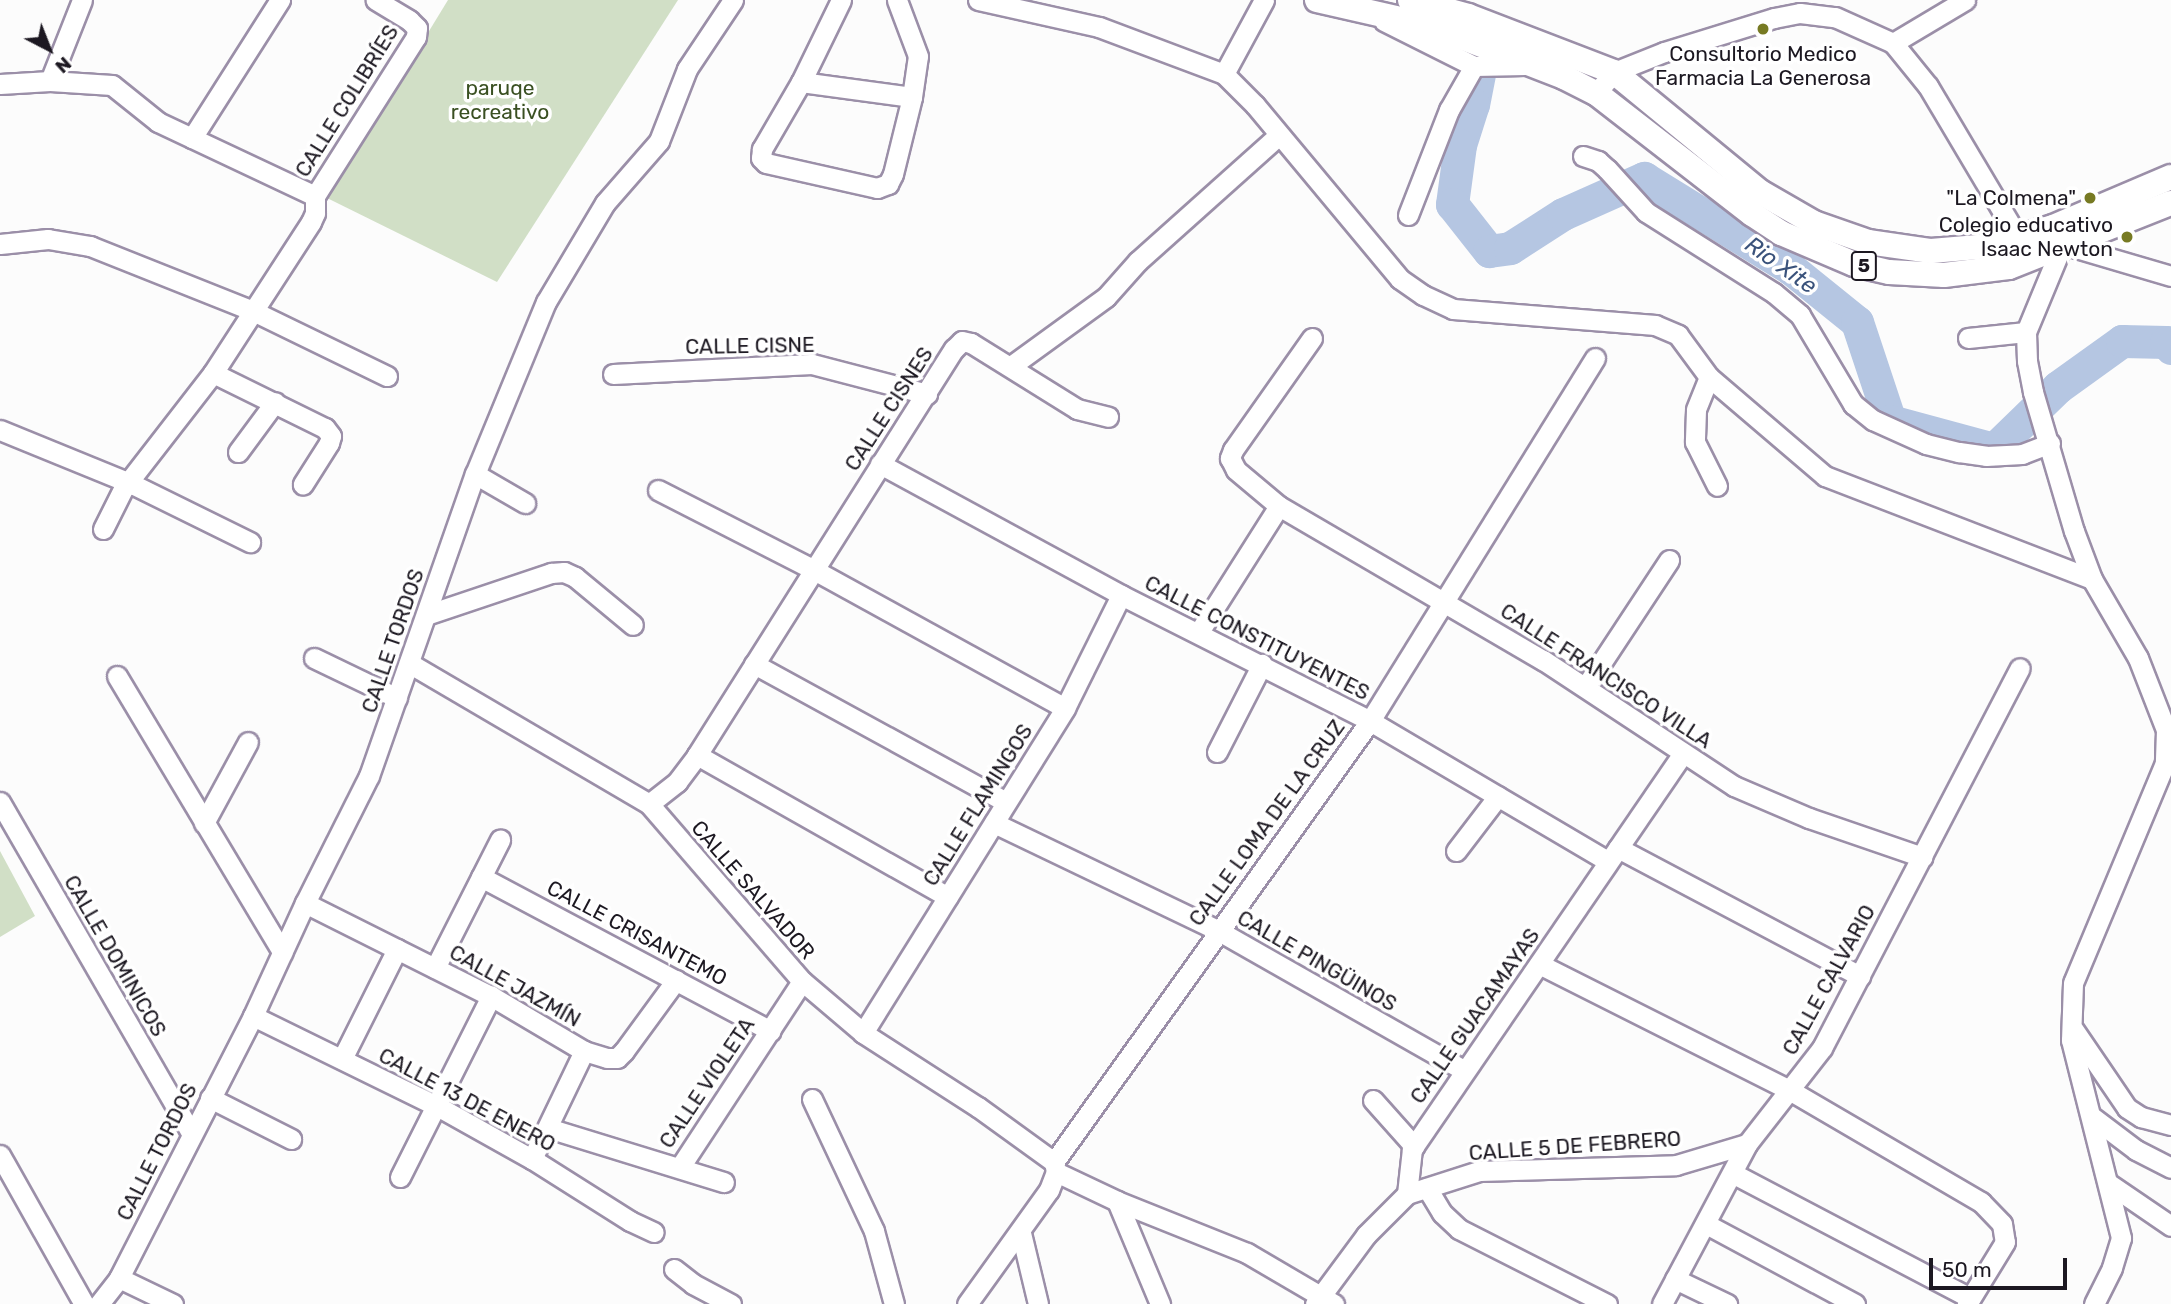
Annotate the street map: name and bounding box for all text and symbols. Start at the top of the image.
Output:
north arrow [14,14,84,84]
marker: Consultorio Medico Farmacia La Generosa [1753,19,1773,39]
street label: CALLE COLIBRÍES [290,20,404,182]
place label: Consultorio Medico Farmacia La Generosa [1655,41,1871,91]
text: N [51,52,76,78]
park label: paruqe recreativo [451,75,549,125]
place label: "La Colmena" [1946,185,2076,211]
marker: "La Colmena" [2082,190,2098,206]
place label: Colegio educativo Isaac Newton [1939,212,2113,262]
marker: Colegio educativo Isaac Newton [2119,229,2135,245]
water label: Rio Xite [1740,230,1822,300]
road number: 5 [1850,250,1878,282]
street label: CALLE CISNE [685,332,815,360]
street label: CALLE CISNES [840,342,938,476]
street label: CALLE TORDOS [357,566,429,716]
street label: CALLE CONSTITUYENTES [1140,570,1374,706]
street label: CALLE FRANCISCO VILLA [1495,598,1717,754]
street label: CALLE LOMA DE LA CRUZ [1183,715,1351,931]
street label: CALLE FLAMINGOS [918,719,1038,891]
street label: CALLE SALVADOR [686,816,820,964]
street label: CALLE DOMINICOS [59,871,171,1041]
street label: CALLE CRISANTEMO [543,875,731,991]
street label: CALLE CALVARIO [1777,901,1881,1059]
street label: CALLE PINGÜINOS [1233,905,1401,1017]
street label: CALLE GUACAMAYAS [1405,924,1545,1108]
street label: CALLE JAZMÍN [445,940,585,1032]
street label: CALLE VIOLETA [654,1013,760,1153]
street label: CALLE 13 DE ENERO [374,1043,560,1157]
street label: CALLE TORDOS [111,1079,203,1225]
street label: CALLE 5 DE FEBRERO [1468,1126,1682,1166]
scale bar [1933,1244,2071,1288]
text: 50 m [1942,1257,1992,1282]

